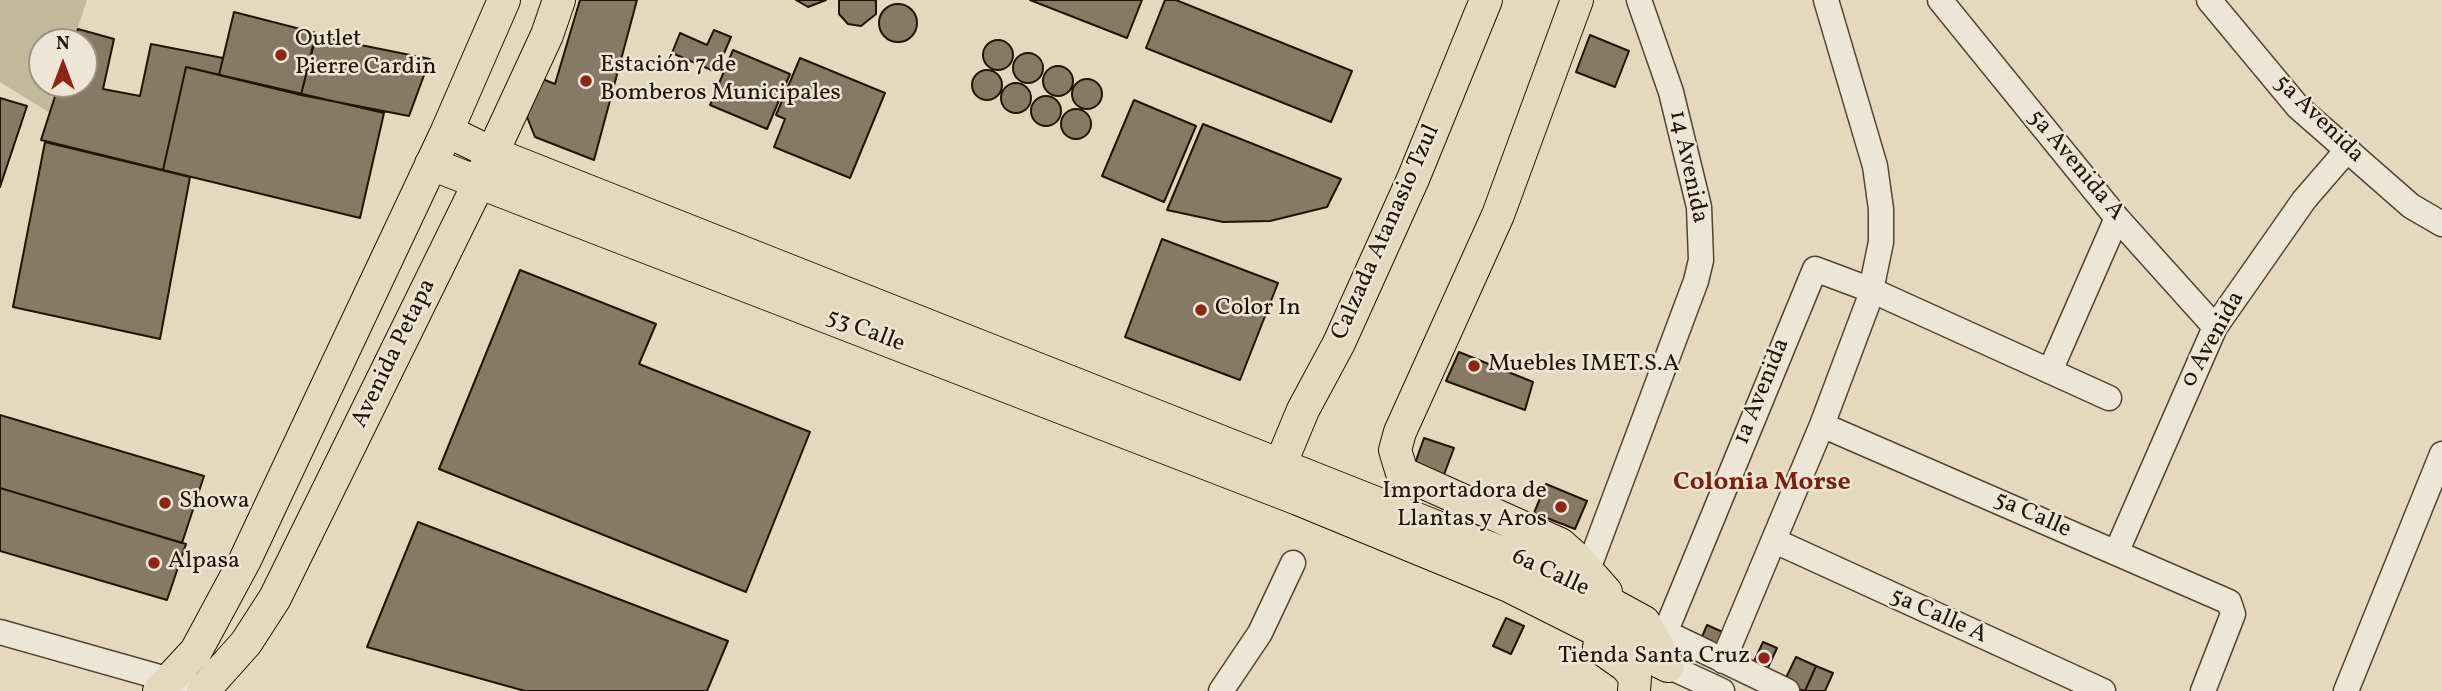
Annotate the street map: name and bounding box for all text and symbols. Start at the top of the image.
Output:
place label: Outlet Pierre Cardin [295,27,437,83]
north arrow [28,28,98,98]
text: N [56,31,70,57]
marker: Outlet Pierre Cardin [273,47,289,63]
place label: Estación 7 de Bomberos Municipales [600,53,841,109]
street label: 5a Avenida [2267,70,2369,170]
marker: Estación 7 de Bomberos Municipales [578,73,594,89]
street label: 5a Avenida A [2020,105,2130,227]
street label: 14 Avenida [1661,108,1713,226]
street label: Calzada Atanasio Tzul [1327,121,1447,345]
street label: Avenida Petapa [347,275,443,433]
street label: 0 Avenida [2176,287,2252,393]
place label: Color In [1215,296,1301,324]
marker: Color In [1193,302,1209,318]
street label: 53 Calle [822,304,908,360]
street label: 1a Avenida [1729,335,1797,449]
place label: Muebles IMET.S.A [1488,352,1680,380]
marker: Muebles IMET.S.A [1466,358,1482,374]
district label: Colonia Morse [1673,468,1851,500]
place label: Importadora de Llantas y Aros [1382,479,1547,535]
street label: 5a Calle [1989,486,2075,546]
place label: Showa [179,489,250,517]
marker: Showa [157,495,173,511]
marker: Importadora de Llantas y Aros [1553,499,1569,515]
street label: 6a Calle [1507,544,1593,604]
place label: Alpasa [168,549,240,577]
marker: Alpasa [146,555,162,571]
street label: 5a Calle A [1885,583,1991,651]
place label: Tienda Santa Cruz [1558,644,1750,672]
marker: Tienda Santa Cruz [1756,650,1772,666]

